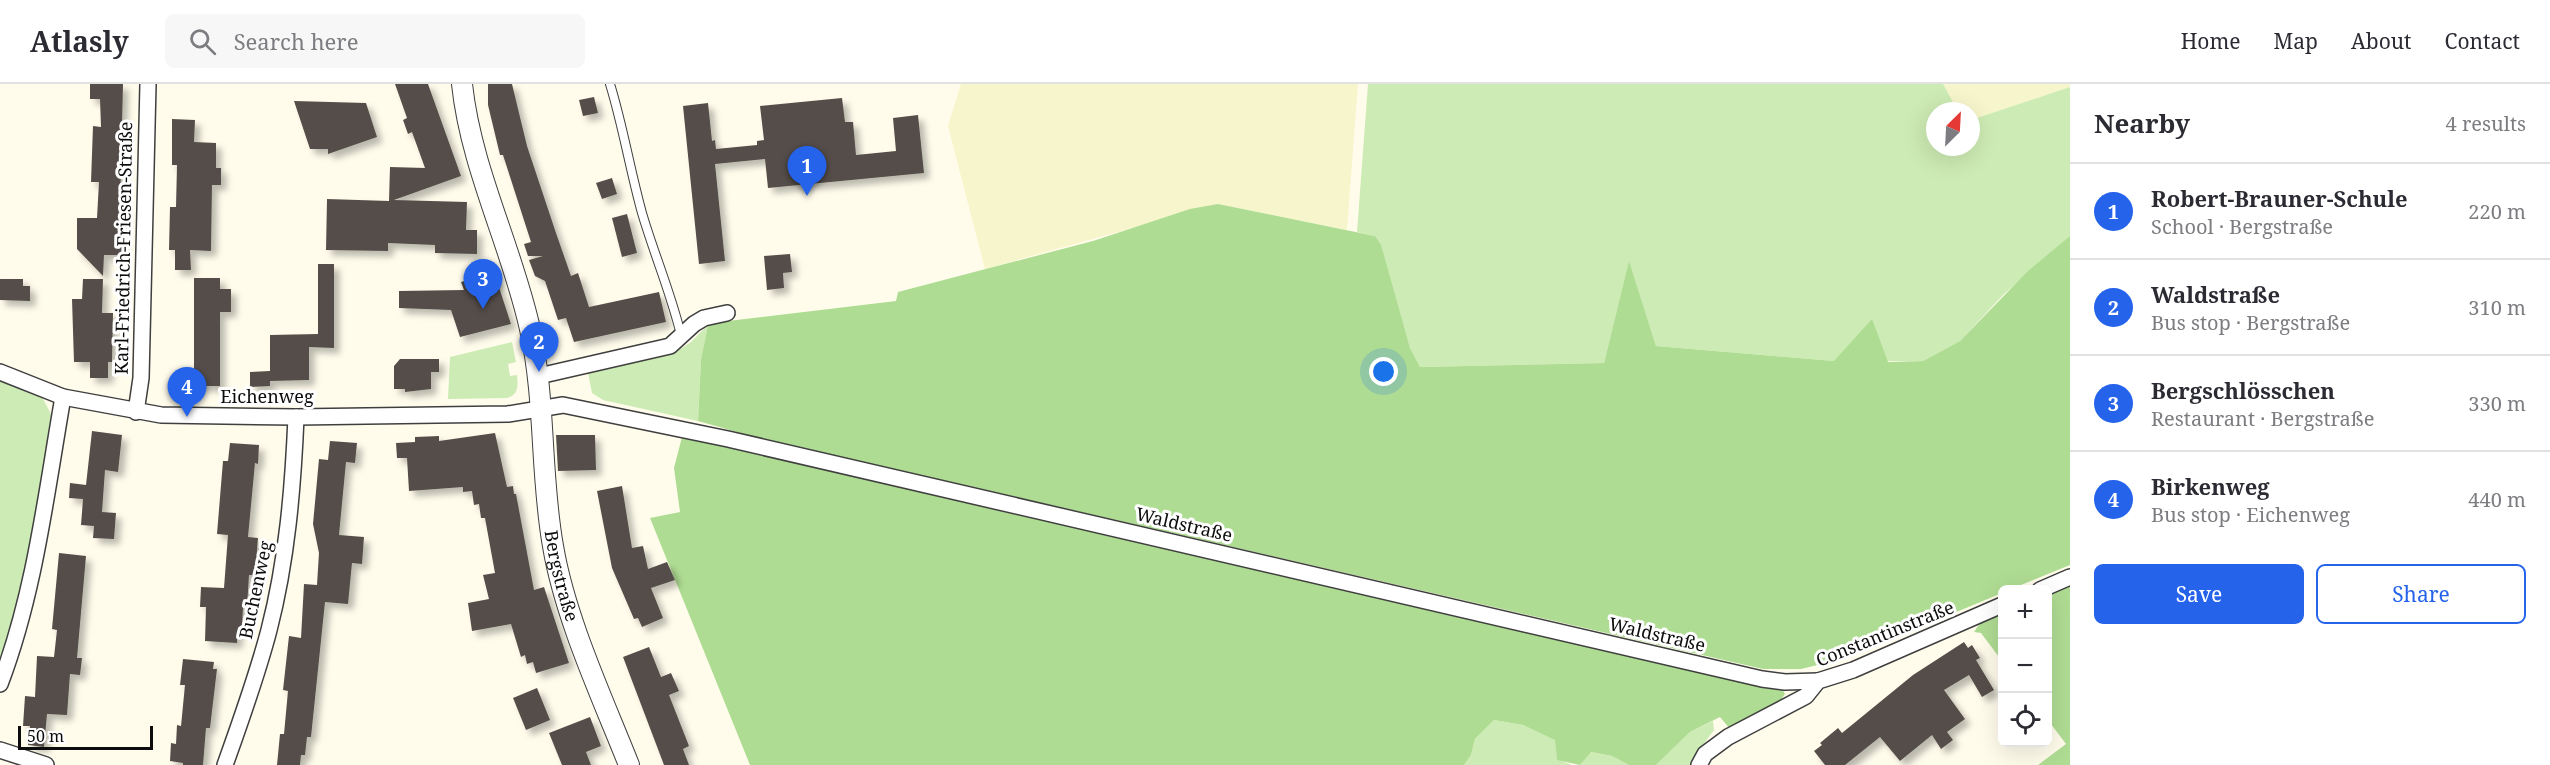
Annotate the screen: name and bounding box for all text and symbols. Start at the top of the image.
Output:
search box [165,14,585,68]
text: Atlasly [30,22,129,60]
icon: search [186,25,219,58]
text: Search here [234,26,359,56]
text: Home [2181,27,2241,55]
text: Map [2274,27,2318,55]
text: About [2351,27,2412,55]
text: Contact [2445,27,2520,55]
north arrow [1926,102,1980,156]
text: Nearby [2094,105,2190,141]
text: 4 results [2446,110,2526,137]
street label: Karl-Friedrich-Friesen-Straße [109,121,137,375]
pin: 1 [788,147,826,196]
text: Robert-Brauner-Schule [2151,183,2408,213]
text: 1 [2108,198,2119,225]
text: 220 m [2468,198,2526,225]
text: School · Bergstraße [2151,213,2333,240]
pin: 3 [464,260,502,309]
text: Waldstraße [2151,279,2280,309]
text: 2 [2108,294,2119,321]
text: 310 m [2468,294,2526,321]
text: Bus stop · Bergstraße [2151,309,2350,336]
pin: 2 [520,322,558,372]
your location [1369,357,1398,386]
pin: 4 [168,368,207,417]
text: Bergschlösschen [2151,375,2335,405]
street label: Eichenweg [220,384,314,408]
text: 3 [2108,390,2119,417]
text: 330 m [2468,390,2526,417]
text: Restaurant · Bergstraße [2151,405,2374,432]
text: Birkenweg [2151,471,2270,501]
text: 4 [2108,486,2119,513]
text: 440 m [2468,486,2526,513]
street label: Waldstraße [1134,501,1235,547]
text: Bus stop · Eichenweg [2151,501,2350,528]
street label: Bergstraße [540,528,585,625]
street label: Buchenweg [233,538,277,641]
button: Save [2094,564,2304,624]
button: Share [2316,564,2526,624]
map controls [1998,585,2052,747]
button: + [1998,585,2052,639]
street label: Constantinstraße [1812,594,1957,672]
street label: Waldstraße [1607,611,1708,657]
button: − [1998,639,2052,693]
button: locate [1998,693,2052,747]
scale bar [18,723,153,750]
text: 50 m [27,725,64,747]

